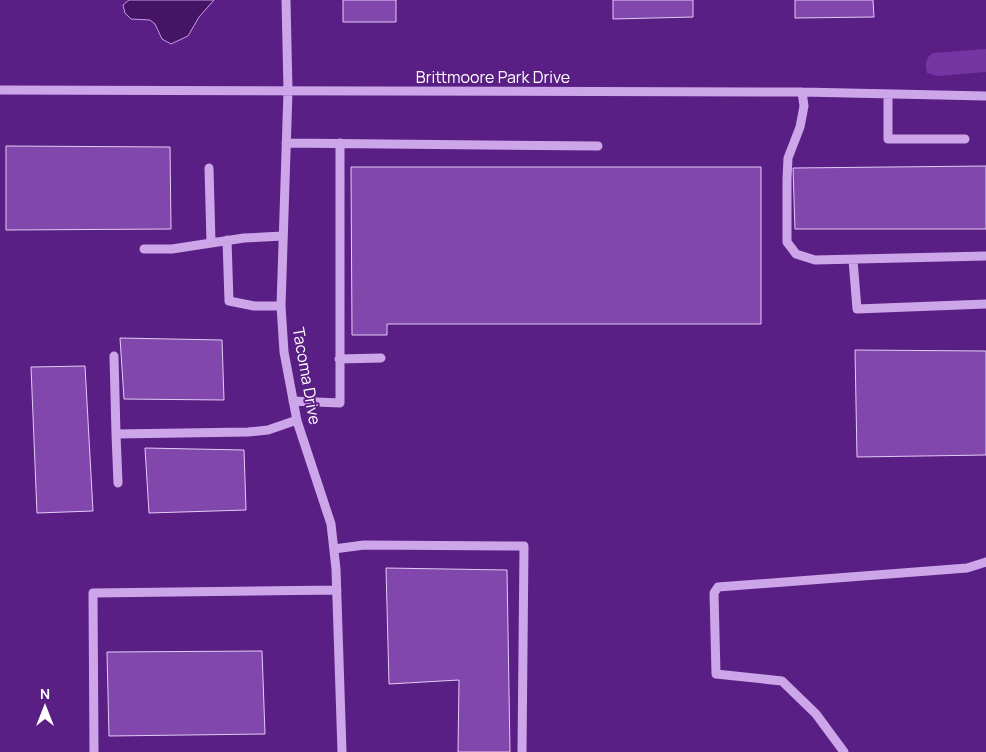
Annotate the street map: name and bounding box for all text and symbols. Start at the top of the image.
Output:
street label: Brittmoore Park Drive [416,66,570,88]
street label: Tacoma Drive [288,326,326,426]
north arrow [20,682,70,732]
text: N [40,684,50,703]

